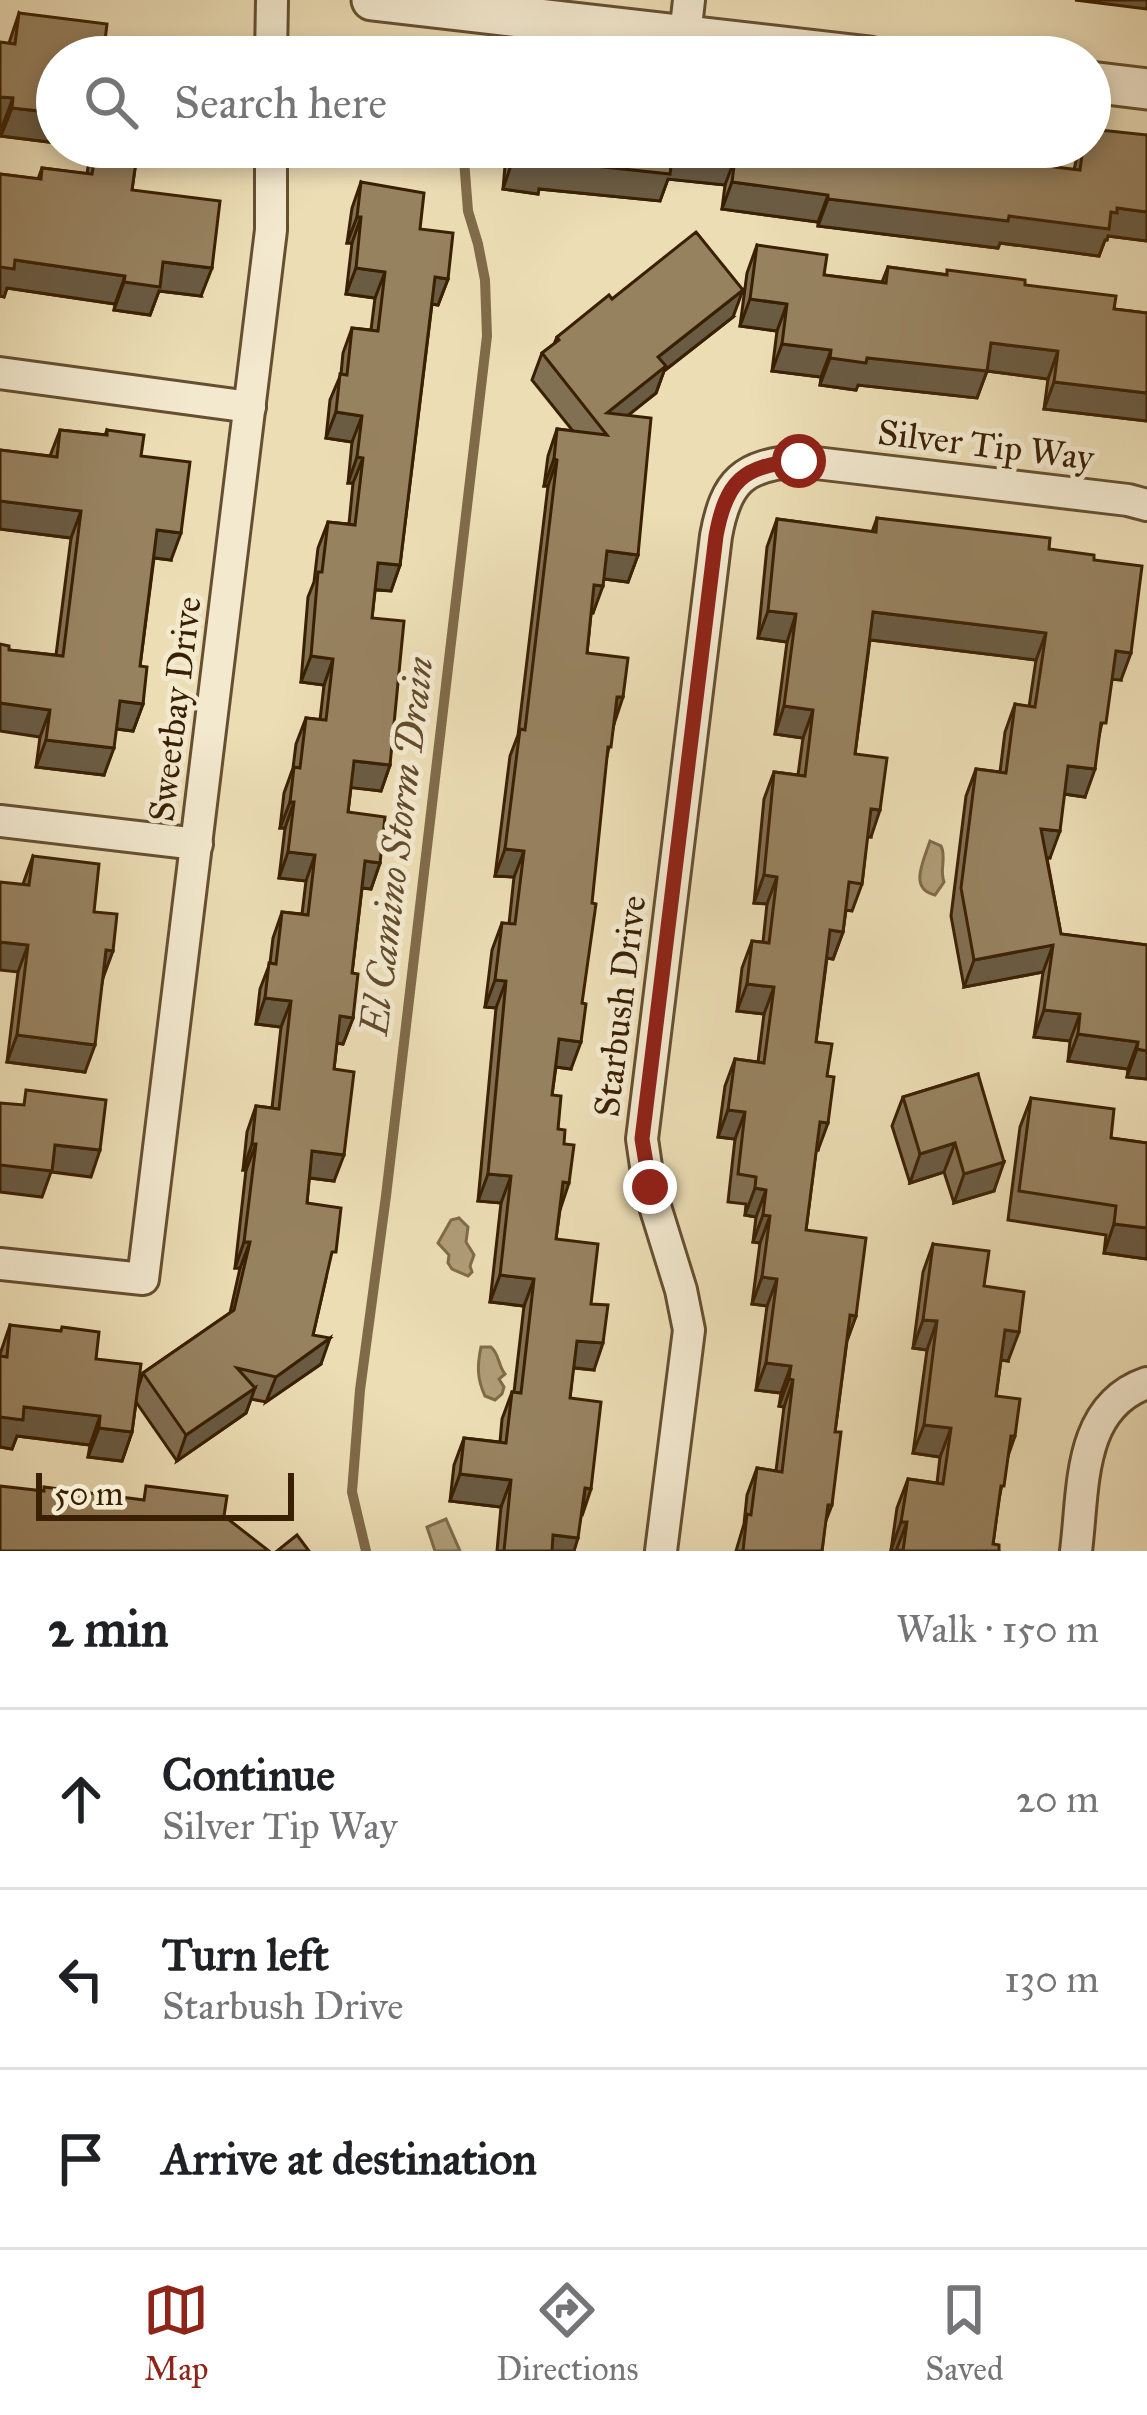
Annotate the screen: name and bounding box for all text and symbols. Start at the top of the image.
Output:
search box [36,36,1111,168]
icon: search [78,69,144,135]
text: Search here [174,75,387,130]
street label: Silver Tip Way [875,410,1098,480]
route start [772,434,826,488]
street label: Sweetbay Drive [139,594,211,824]
water label: El Camino Storm Drain [350,654,444,1039]
street label: Starbush Drive [585,893,655,1119]
route end [623,1160,677,1214]
scale bar [36,1467,294,1520]
text: 50 m [54,1474,123,1514]
text: 2 min [48,1598,169,1660]
text: Walk · 150 m [896,1605,1099,1653]
text: Continue [162,1747,335,1802]
icon: ahead [48,1766,114,1832]
text: 20 m [1016,1775,1099,1823]
text: Silver Tip Way [162,1802,398,1850]
text: Turn left [162,1927,329,1982]
icon: left [48,1946,114,2012]
text: 130 m [1004,1955,1099,2003]
text: Starbush Drive [162,1982,403,2030]
icon: arrive [48,2126,114,2192]
text: Arrive at destination [162,2131,537,2186]
tab: Map [143,2277,209,2389]
tab: Directions [496,2277,638,2389]
tab: Saved [925,2277,1004,2389]

